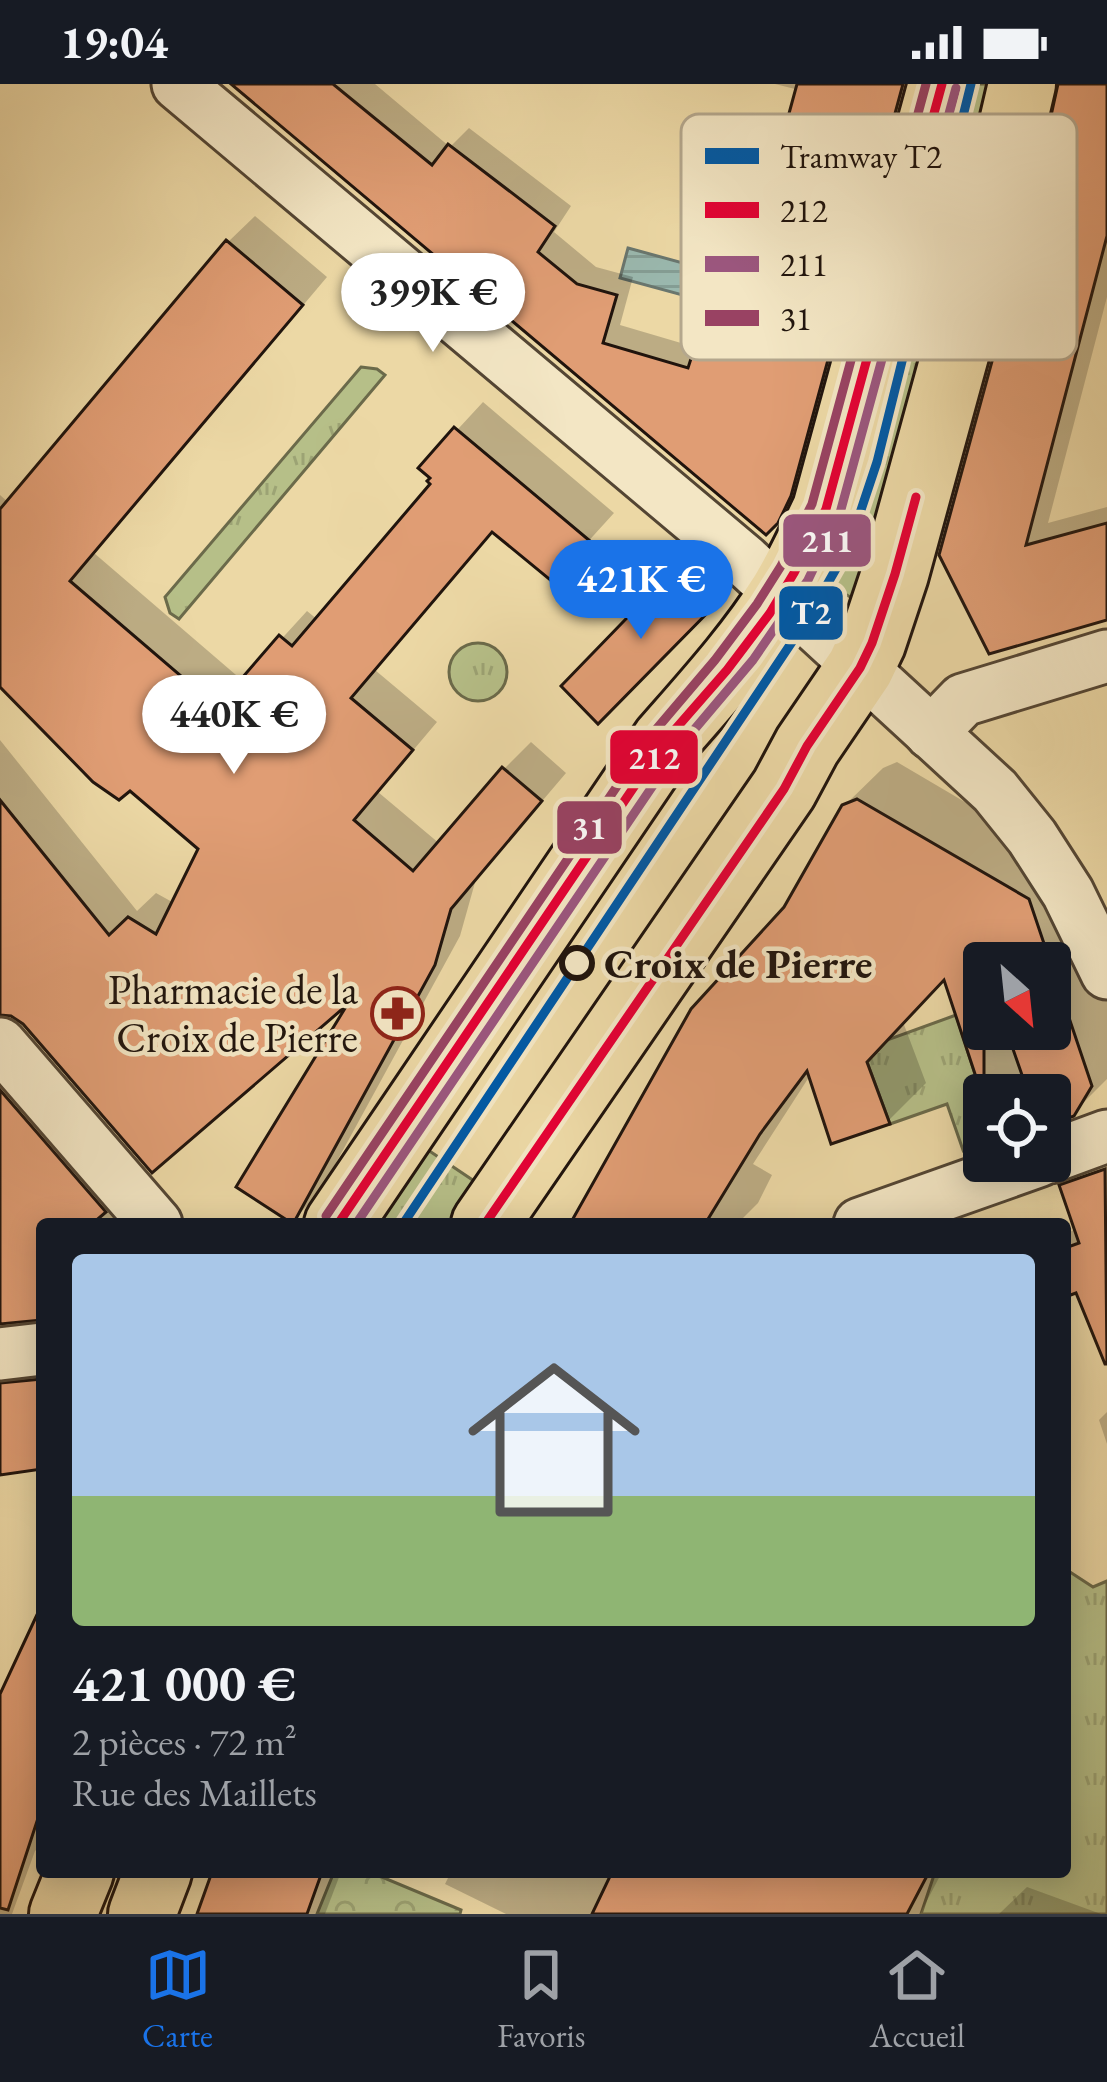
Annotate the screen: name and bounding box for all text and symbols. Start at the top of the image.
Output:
text: 19:04 [60,13,168,71]
legend [681,114,1077,360]
text: Tramway T2 [780,135,942,178]
text: 212 [780,189,828,232]
text: 211 [780,243,828,286]
pin: 399K € [335,253,531,355]
text: 399K € [368,266,498,317]
text: 31 [780,297,812,340]
line badge: 211 [781,512,873,569]
text: 211 [801,519,853,562]
pin: 421K € [543,540,739,642]
text: 421K € [576,553,706,604]
line badge: T2 [777,584,845,642]
text: T2 [791,591,832,634]
pin: 440K € [136,675,332,777]
text: 440K € [169,688,299,739]
line badge: 212 [608,728,700,786]
text: 212 [628,736,681,779]
line badge: 31 [555,799,624,856]
text: 31 [572,806,606,849]
place label: Croix de Pierre [604,936,873,991]
north arrow [963,942,1071,1050]
map controls [963,942,1071,1182]
marker: Croix de Pierre [561,947,593,979]
place label: Pharmacie de la Croix de Pierre [108,962,358,1065]
pharmacy icon: Pharmacie de la Croix de Pierre [369,985,425,1041]
button: locate [963,1074,1071,1182]
icon: home [446,1332,662,1548]
text: 421 000 € [72,1650,296,1716]
text: 2 pièces · 72 m² [72,1716,297,1767]
text: Rue des Maillets [72,1767,317,1818]
tab: Carte [142,1942,213,2057]
tab: Favoris [497,1942,585,2057]
tab: Accueil [870,1942,965,2057]

